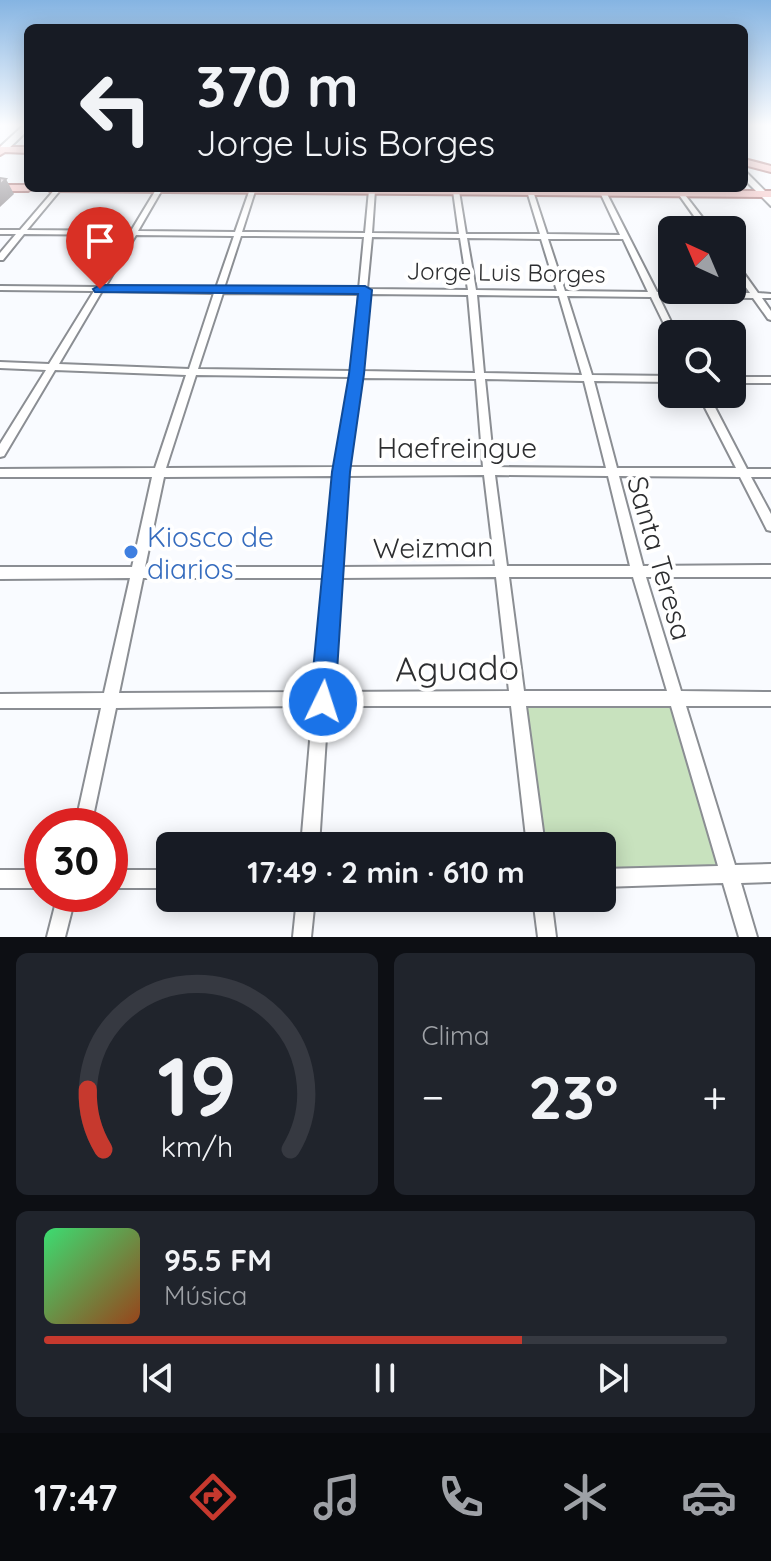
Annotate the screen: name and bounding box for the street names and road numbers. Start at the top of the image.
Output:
street label: Jorge Luis Borges [406,255,606,289]
street label: Haefreingue [377,430,537,465]
street label: Santa Teresa [620,472,700,644]
street label: Weizman [372,528,494,566]
street label: Aguado [395,645,519,691]

